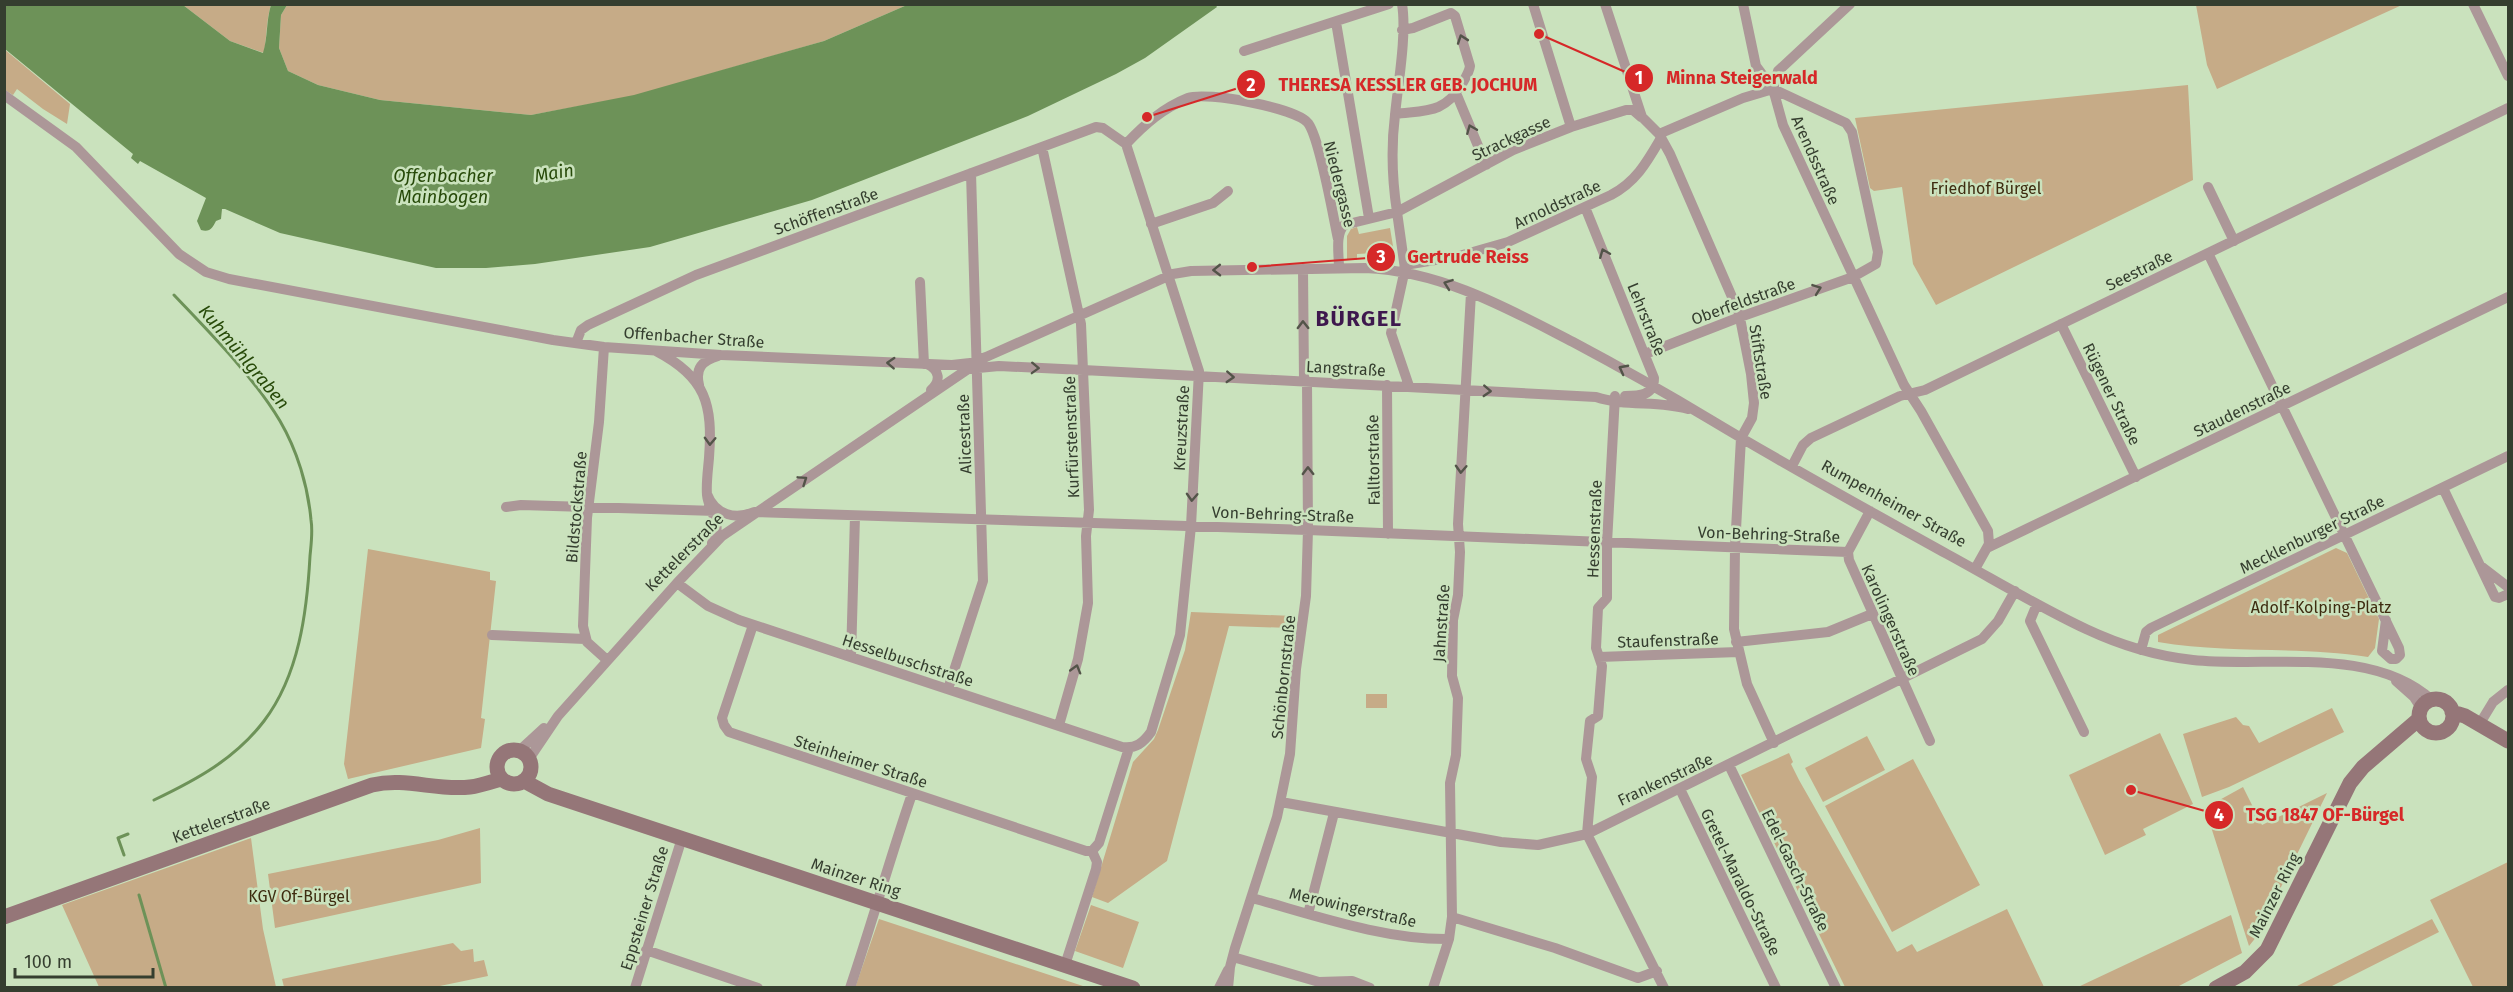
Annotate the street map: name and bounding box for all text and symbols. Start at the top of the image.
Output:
one-way arrow [1457,34,1470,45]
callout: Minna Steigerwald [1624,60,1830,96]
callout: THERESA KESSLER GEB. JOCHUM [1236,66,1549,102]
text: 1 [1635,67,1643,89]
text: Minna Steigerwald [1666,67,1818,89]
text: 2 [1246,74,1256,96]
text: THERESA KESSLER GEB. JOCHUM [1279,74,1537,96]
street label: Strackgasse [1469,112,1554,165]
street label: Arendsstraße [1787,113,1844,208]
one-way arrow [1466,124,1478,135]
street label: Niedergasse [1320,139,1359,229]
water label: Main [533,159,575,187]
water label: Offenbacher Mainbogen [393,165,494,208]
street label: Arnoldstraße [1511,176,1604,233]
park label: Friedhof Bürgel [1930,179,2042,198]
street label: Schöffenstraße [771,184,881,239]
callout: Gertrude Reiss [1366,239,1541,275]
text: 3 [1375,246,1386,268]
text: Gertrude Reiss [1407,246,1529,268]
street label: Seestraße [2103,246,2176,295]
one-way arrow [1598,248,1611,259]
one-way arrow [1213,264,1222,276]
street label: Oberfeldstraße [1689,274,1798,329]
one-way arrow [1443,279,1454,292]
street label: Lehrstraße [1623,280,1670,359]
one-way arrow [1811,284,1822,297]
water label: Kuhmühlgraben [194,300,294,414]
district label: BÜRGEL [1315,305,1403,332]
one-way arrow [1297,320,1309,329]
street label: Offenbacher Straße [623,323,765,352]
street label: Stiftstraße [1745,323,1776,401]
street label: Rügener Straße [2079,340,2144,448]
one-way arrow [887,356,896,369]
street label: Langstraße [1306,357,1386,380]
one-way arrow [1030,361,1039,374]
one-way arrow [1619,365,1630,376]
one-way arrow [1225,371,1234,384]
street label: Kurfürstenstraße [1060,376,1083,498]
street label: Staudenstraße [2190,378,2294,441]
one-way arrow [1483,384,1492,397]
street label: Kreuzstraße [1170,385,1193,471]
street label: Alicestraße [954,394,975,474]
street label: Falltorstraße [1363,414,1384,506]
one-way arrow [704,436,717,445]
street label: Bildstockstraße [562,450,591,564]
street label: Rumpenheimer Straße [1818,456,1970,551]
one-way arrow [1454,464,1467,473]
one-way arrow [1302,467,1314,476]
one-way arrow [796,476,807,487]
street label: Hessenstraße [1583,480,1606,578]
street label: Mecklenburger Straße [2237,491,2388,578]
one-way arrow [1186,493,1199,502]
street label: Von-Behring-Straße [1211,503,1355,526]
street label: Kettelerstraße [641,509,727,595]
street label: Von-Behring-Straße [1697,523,1841,546]
street label: Karolingerstraße [1857,561,1924,679]
street label: Jahnstraße [1429,583,1454,663]
park label: Adolf-Kolping-Platz [2251,598,2391,617]
street label: Schönbornstraße [1268,614,1299,740]
street label: Staufenstraße [1617,629,1719,652]
street label: Hesselbuschstraße [840,630,976,691]
one-way arrow [1069,664,1081,675]
street label: Steinheimer Straße [792,731,930,792]
street label: Frankenstraße [1615,749,1716,810]
street label: Kettelerstraße [170,794,273,847]
callout: TSG 1847 OF-Bürgel [2204,797,2416,833]
text: 4 [2214,804,2224,826]
text: TSG 1847 OF-Bürgel [2246,804,2405,826]
street label: Gretel-Maraldo-Straße [1697,806,1784,959]
street label: Edel-Gasch-Straße [1758,806,1833,934]
street label: Eppsteiner Straße [617,844,672,973]
street label: Mainzer Ring [2245,849,2304,941]
street label: Mainzer Ring [809,854,904,901]
street label: Merowingerstraße [1287,884,1418,931]
park label: KGV Of-Bürgel [248,887,350,906]
scale bar [15,941,153,979]
text: 100 m [24,951,72,973]

